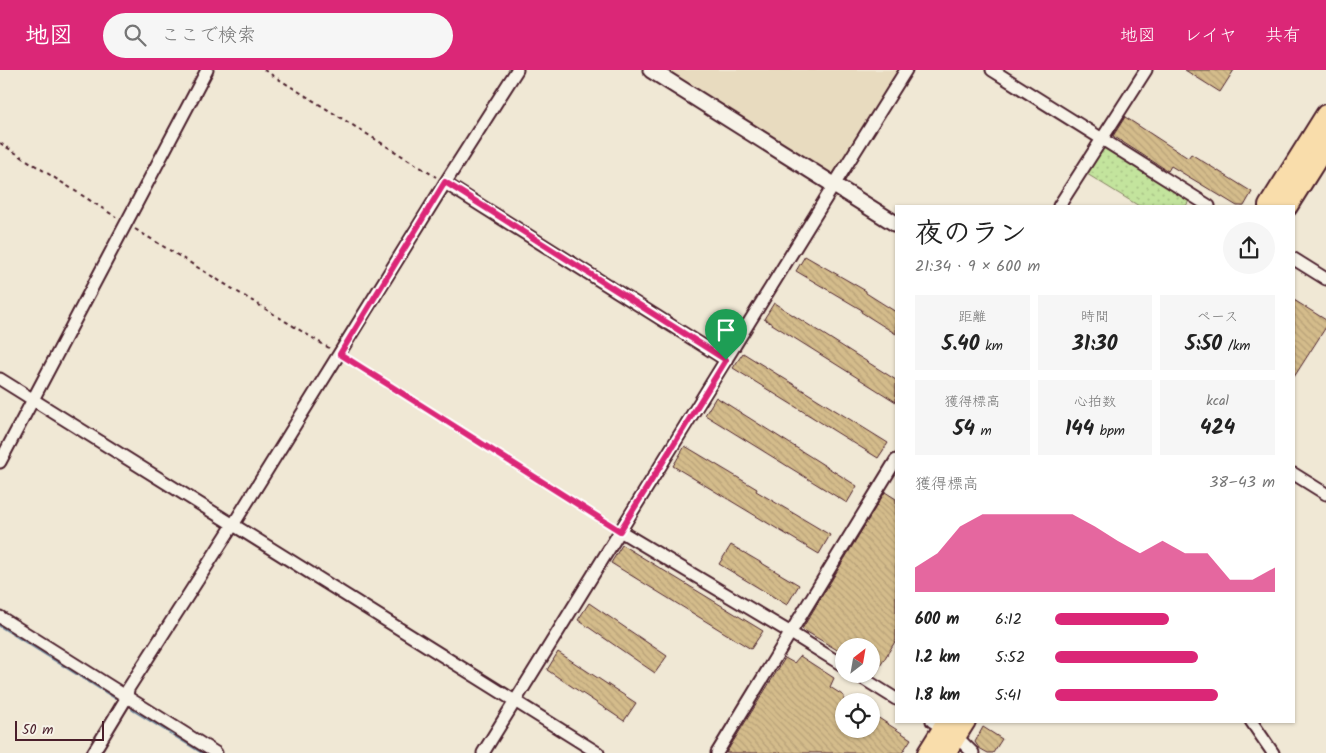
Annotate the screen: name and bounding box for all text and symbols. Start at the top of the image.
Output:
search box [103,13,453,58]
text: 地図 [25,17,73,56]
icon: search [121,21,149,49]
text: ここで検索 [161,21,256,51]
text: 地図 [1120,22,1156,51]
text: レイヤ [1184,22,1237,51]
text: 共有 [1265,22,1301,51]
text: 夜のラン [915,212,1027,257]
button: share [1223,222,1275,274]
text: 21:34 · 9 × 600 m [915,254,1040,279]
text: 距離 [958,306,986,328]
text: 時間 [1081,306,1109,328]
text: ペース [1197,306,1238,328]
pin [705,309,747,360]
icon: arrive [712,316,740,344]
text: 5.40 [942,328,980,361]
text: 31:30 [1072,328,1118,361]
text: 5:50 [1185,328,1222,361]
text: km [980,335,1003,357]
text: /km [1222,335,1250,357]
text: kcal [1206,390,1229,412]
text: 獲得標高 [944,391,1000,413]
text: 心拍数 [1074,391,1116,413]
text: 424 [1200,412,1235,445]
text: 54 [953,413,975,446]
text: 144 [1065,413,1094,446]
text: m [975,420,992,442]
text: bpm [1094,420,1125,442]
text: 38–43 m [1209,470,1275,495]
text: 獲得標高 [915,472,979,497]
text: 600 m [915,607,959,632]
text: 6:12 [995,607,1022,632]
north arrow [835,638,880,682]
map controls [835,638,880,738]
text: 1.2 km [915,645,960,670]
text: 5:52 [995,645,1025,670]
text: 1.8 km [915,683,960,708]
text: 5:41 [995,683,1021,708]
button: locate [835,693,880,738]
scale bar [15,718,104,741]
text: 50 m [22,719,53,741]

